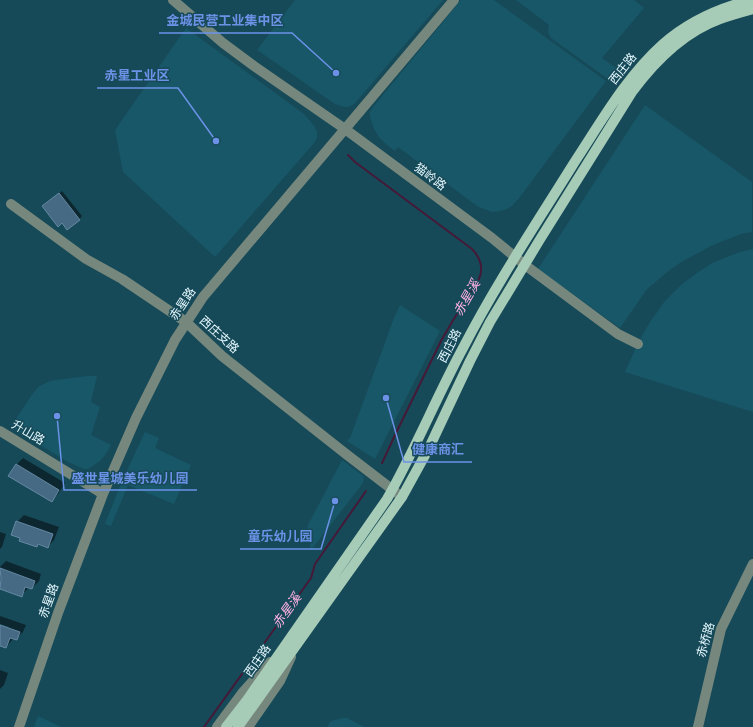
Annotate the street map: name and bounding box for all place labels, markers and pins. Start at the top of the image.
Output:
callout: 金城民营工业集中区 [159,8,292,33]
callout: 赤星工业区 [97,63,178,88]
callout: 健康商汇 [404,437,472,462]
callout: 盛世星城美乐幼儿园 [64,465,197,490]
callout: 童乐幼儿园 [240,524,321,549]

